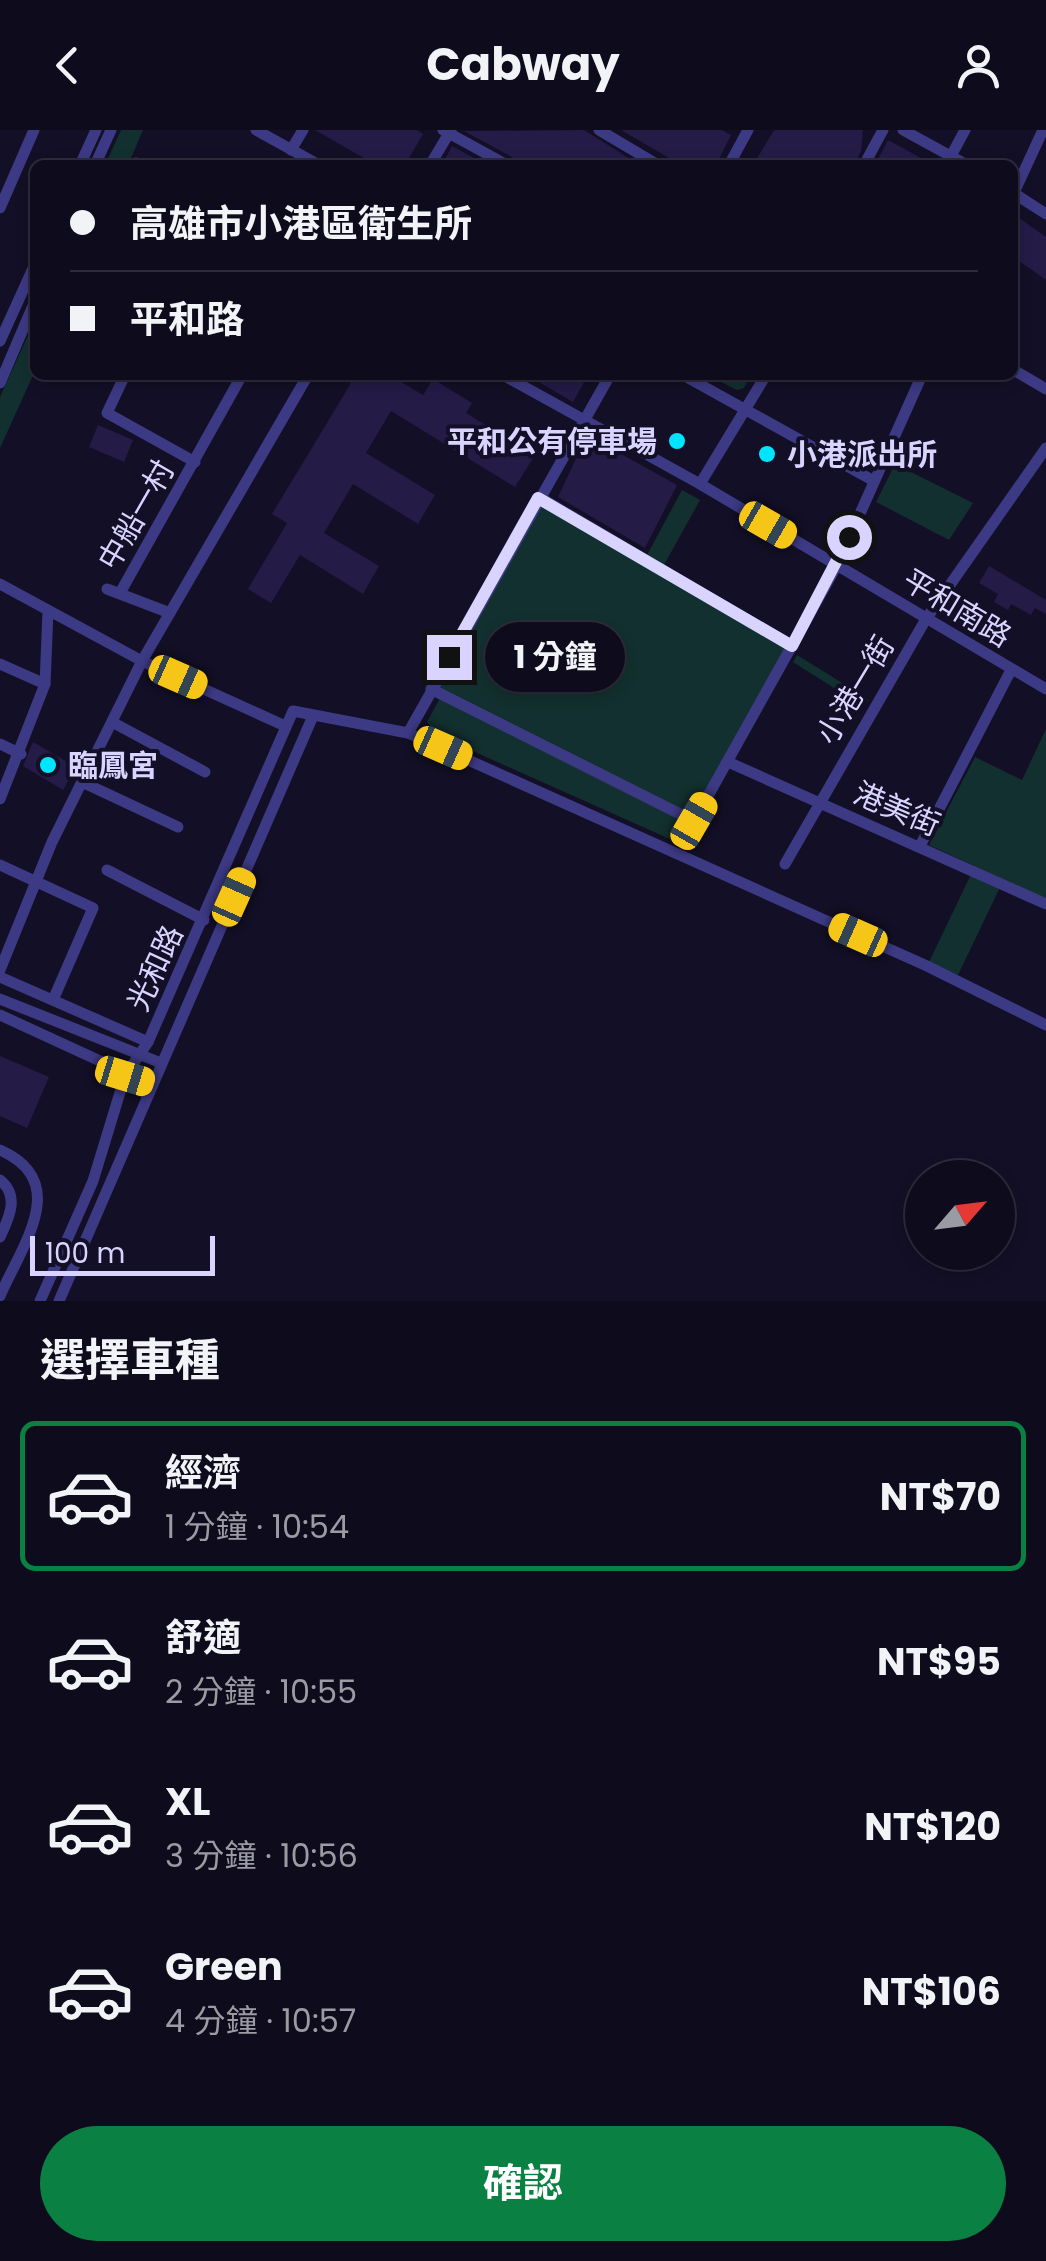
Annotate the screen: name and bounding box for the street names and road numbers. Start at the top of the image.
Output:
street label: 中船一村 [87,452,185,578]
street label: 平和南路 [894,559,1020,657]
street label: 小港一街 [806,627,904,753]
street label: 港美街 [847,772,947,846]
street label: 光和路 [116,918,194,1018]

